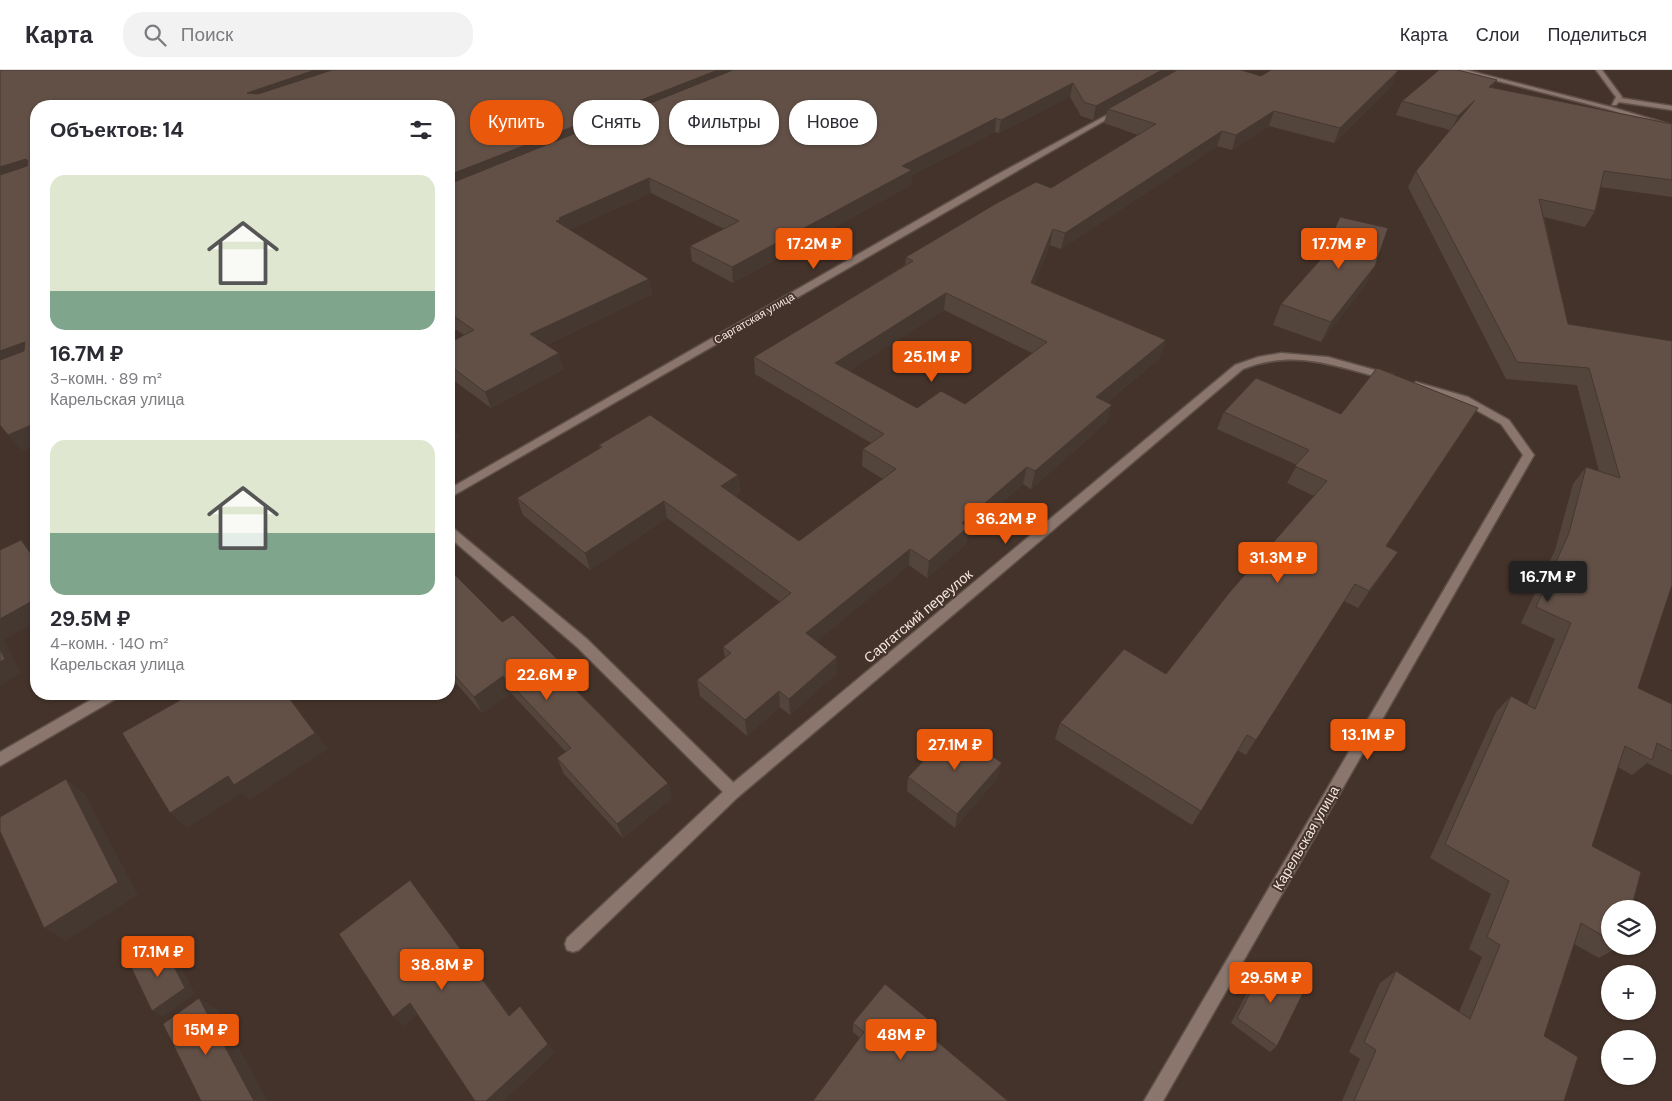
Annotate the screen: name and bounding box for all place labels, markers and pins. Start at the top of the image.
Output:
pin: 17.2M ₽ [768,228,860,270]
pin: 17.7M ₽ [1293,228,1385,270]
pin: 25.1M ₽ [886,340,978,383]
pin: 36.2M ₽ [960,502,1052,545]
pin: 31.3M ₽ [1232,542,1324,584]
pin: 16.7M ₽ [1502,560,1594,603]
pin: 22.6M ₽ [501,658,593,701]
pin: 13.1M ₽ [1322,718,1414,761]
pin: 27.1M ₽ [909,728,1001,771]
pin: 17.1M ₽ [112,936,204,978]
pin: 38.8M ₽ [396,948,488,991]
pin: 29.5M ₽ [1225,962,1317,1004]
pin: 15M ₽ [171,1014,241,1056]
pin: 48M ₽ [866,1018,936,1061]

